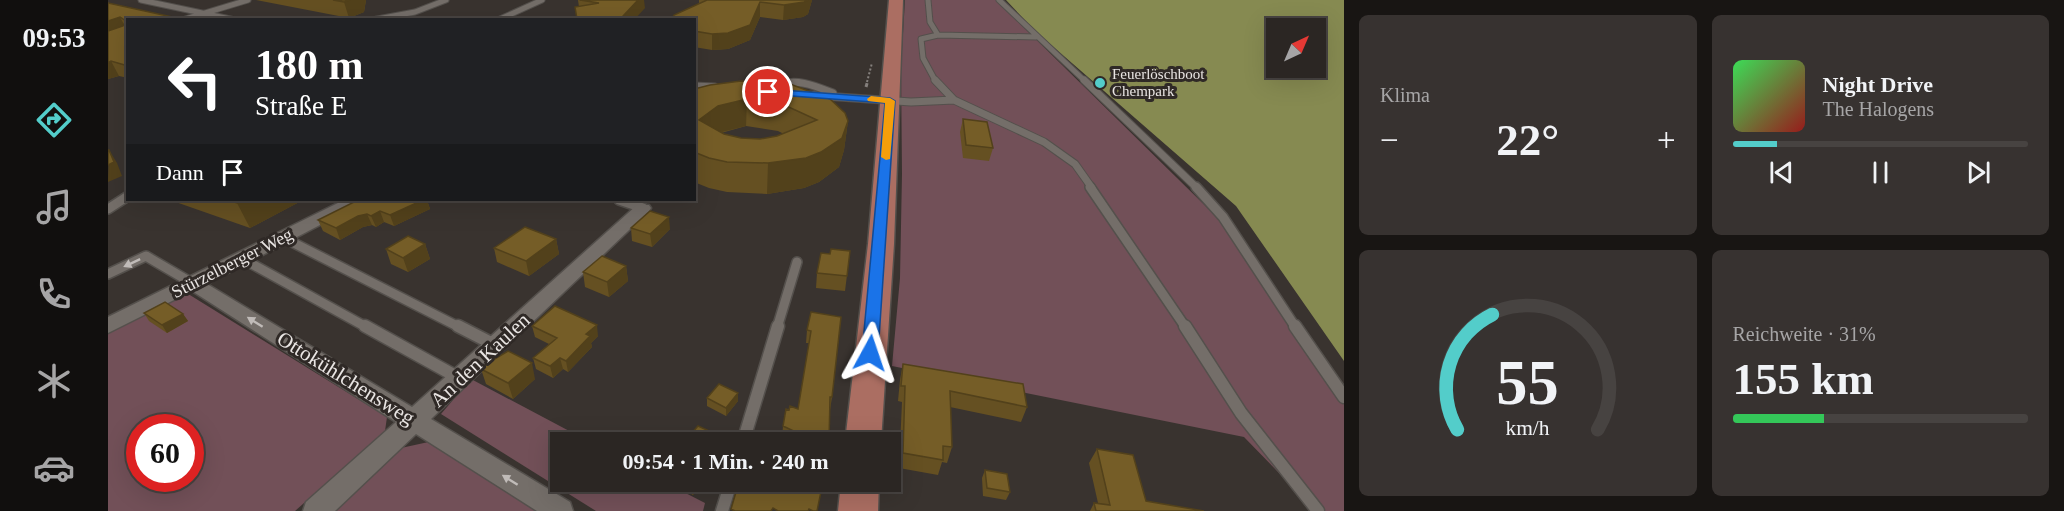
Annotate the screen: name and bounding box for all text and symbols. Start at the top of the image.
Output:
north arrow [1266,18,1326,78]
map controls [1266,18,1326,78]
text: 09:53 [23,23,86,53]
icon: left [156,42,234,120]
text: 180 m [255,42,364,88]
pin [742,66,793,117]
place label: Feuerlöschboot Chempark [1112,66,1205,99]
text: Night Drive [1823,72,1933,97]
icon: arrive [751,75,784,108]
marker: Feuerlöschboot Chempark [1093,76,1107,90]
text: Klima [1380,84,1430,106]
text: Straße E [255,91,347,121]
text: The Halogens [1823,98,1934,120]
icon: directions [33,99,75,141]
text: 22° [1496,115,1559,165]
text: − [1380,122,1399,158]
text: + [1657,122,1676,158]
icon: arrive [216,156,249,189]
icon: previous [1765,156,1798,189]
icon: pause [1864,156,1897,189]
icon: next [1962,156,1995,189]
text: Dann [156,160,204,185]
icon: music [33,186,75,228]
street label: Stürzelberger Weg [168,224,296,302]
one-way arrow [124,258,141,267]
icon: phone [33,273,75,315]
street label: An den Kaulen [425,308,535,412]
one-way arrow [247,316,263,327]
position arrow [838,321,902,385]
text: Reichweite · 31% [1733,323,1876,345]
street label: Ottokühlchensweg [273,326,420,430]
text: 55 [1497,348,1559,417]
text: 155 km [1733,354,1874,404]
icon: climate [33,360,75,402]
speed limit sign: 60 [126,414,204,492]
text: km/h [1506,416,1550,440]
icon: car [33,447,75,489]
text: 09:54 · 1 Min. · 240 m [623,449,828,474]
one-way arrow [502,475,518,486]

